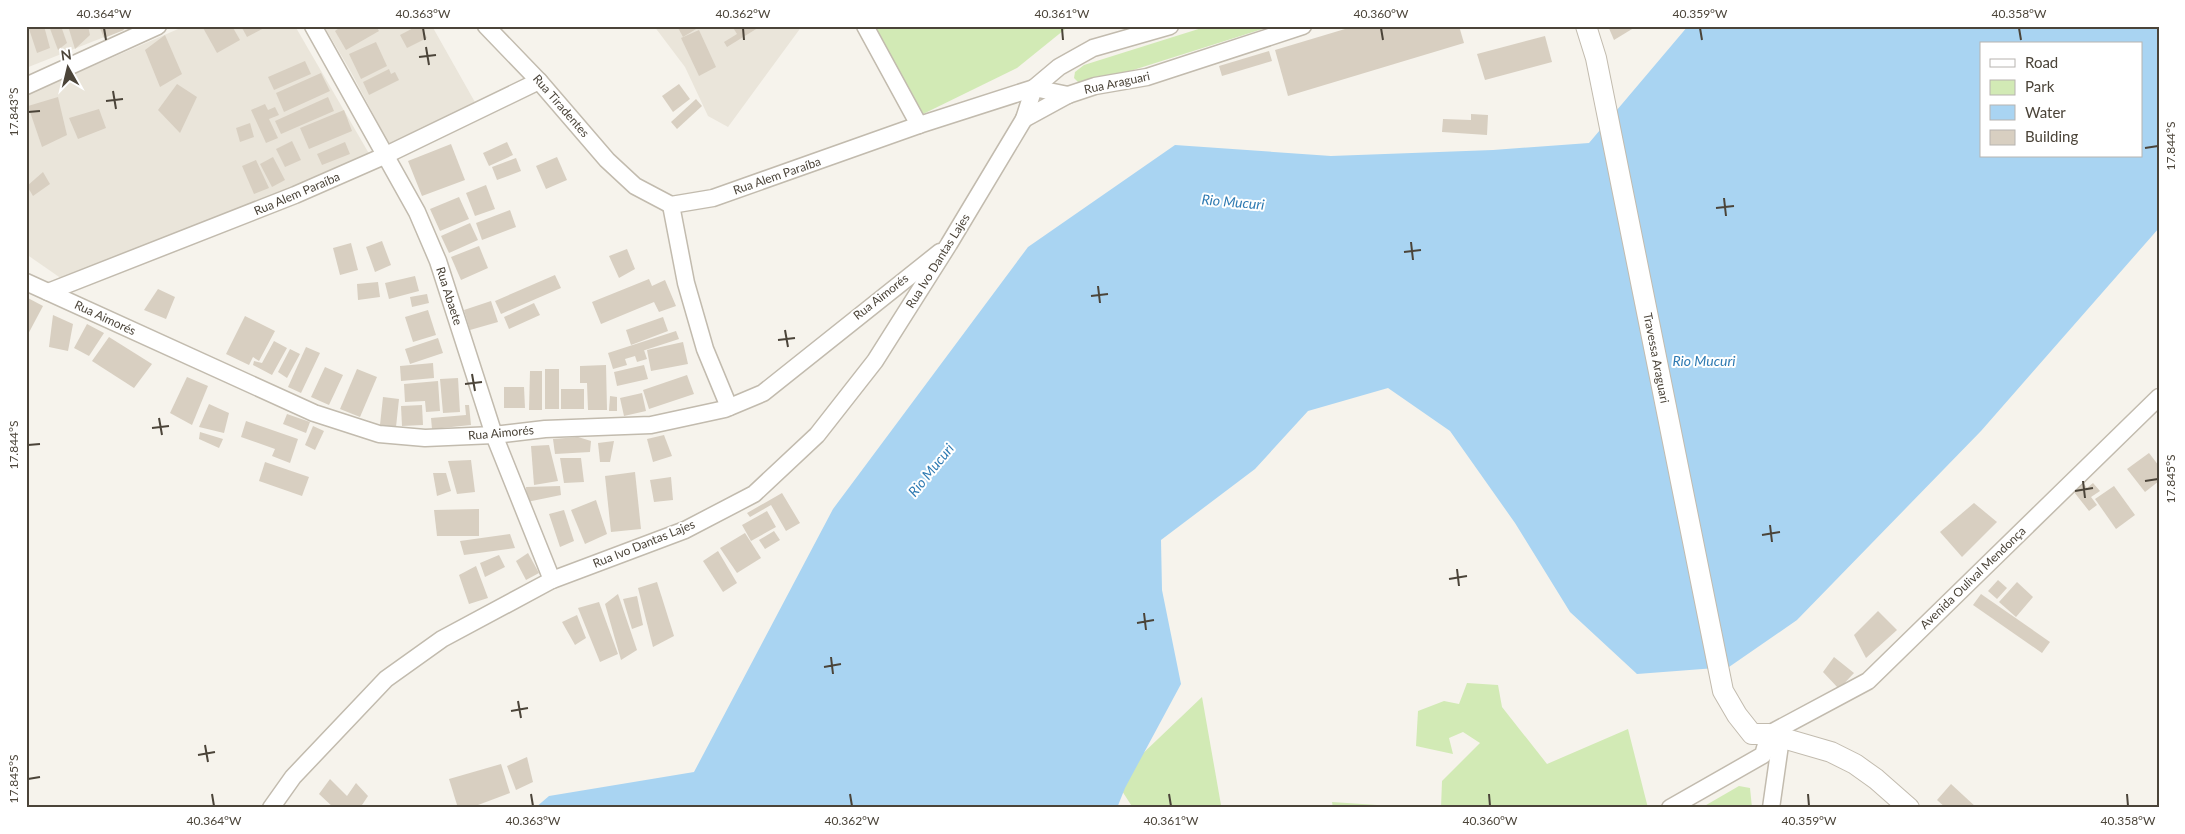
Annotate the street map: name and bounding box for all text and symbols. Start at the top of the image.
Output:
text: 40.364°W [76,6,132,21]
text: 40.363°W [395,6,451,21]
text: 40.362°W [715,6,771,21]
text: 40.361°W [1034,6,1090,21]
text: 40.360°W [1353,6,1409,21]
text: 40.359°W [1672,6,1728,21]
text: 40.358°W [1991,6,2047,21]
north arrow [42,42,92,92]
legend [1980,42,2142,158]
text: N [60,45,73,64]
text: Road [2025,53,2058,71]
street label: Rua Araguari [1083,68,1151,97]
street label: Rua Tiradentes [530,71,593,140]
text: Park [2025,77,2055,95]
text: 17.843°S [6,87,21,137]
text: Water [2025,103,2066,121]
text: 17.844°S [2163,121,2178,171]
text: Building [2025,127,2078,145]
street label: Rua Alem Paraíba [731,153,823,198]
street label: Rua Alem Paraíba [252,169,342,218]
water label: Rio Mucuri [1201,190,1266,213]
street label: Rua Ivo Dantas Lajes [902,211,973,311]
street label: Rua Abaete [433,265,466,327]
street label: Rua Aimorés [850,270,911,323]
street label: Rua Aimorés [72,297,138,338]
street label: Travessa Araguari [1640,311,1673,404]
water label: Rio Mucuri [1673,352,1736,369]
text: 17.844°S [6,420,21,470]
street label: Rua Aimorés [467,422,534,443]
water label: Rio Mucuri [904,439,958,500]
text: 17.845°S [2163,454,2178,504]
street label: Rua Ivo Dantas Lajes [591,516,697,571]
street label: Avenida Oulival Mendonça [1917,523,2029,632]
text: 17.845°S [6,754,21,804]
text: 40.364°W [186,813,242,828]
text: 40.363°W [505,813,561,828]
text: 40.362°W [824,813,880,828]
text: 40.361°W [1143,813,1199,828]
text: 40.360°W [1462,813,1518,828]
text: 40.359°W [1781,813,1837,828]
text: 40.358°W [2100,813,2156,828]

